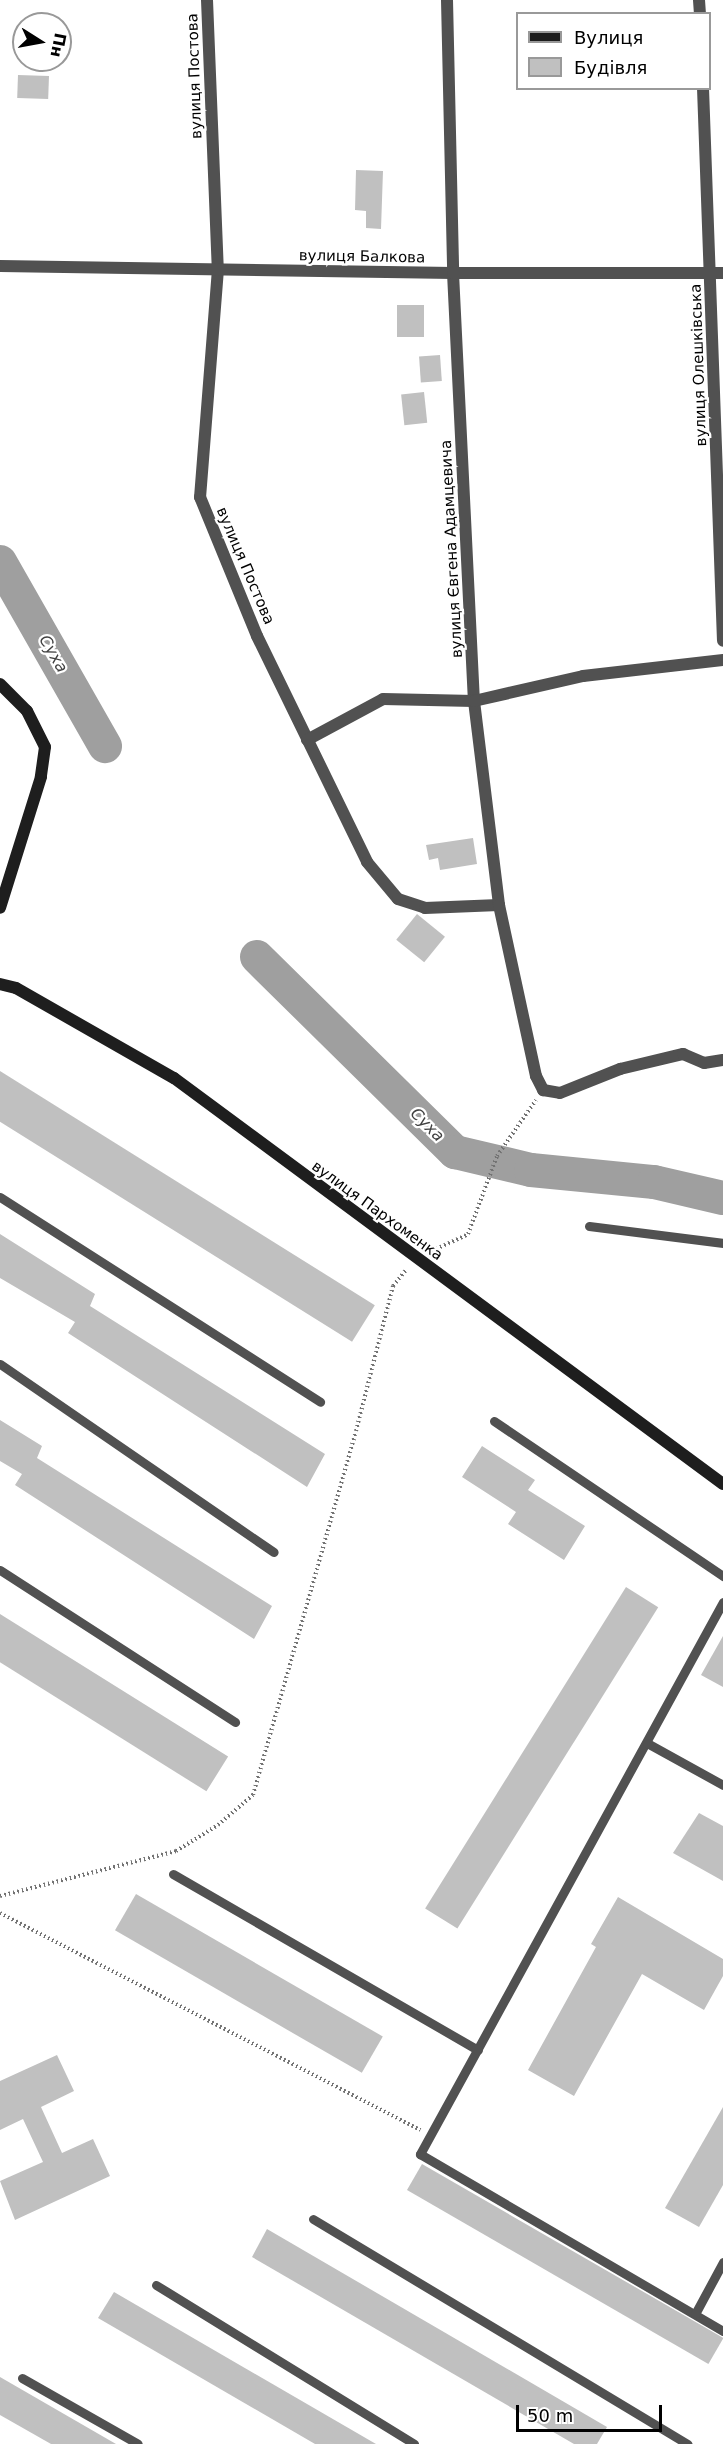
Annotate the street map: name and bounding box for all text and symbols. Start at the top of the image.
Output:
north arrow [12,12,72,72]
legend [516,12,711,90]
street label: вулиця Постова [184,13,206,139]
text: Вулиця [574,27,643,48]
text: Пн [47,31,70,59]
text: Будівля [574,57,647,78]
street label: вулиця Балкова [299,247,425,267]
street label: вулиця Олешківська [687,283,711,447]
street label: вулиця Євгена Адамцевича [437,439,467,659]
street label: вулиця Постова [212,505,278,627]
water label: Суха [35,632,71,676]
water label: Суха [406,1104,448,1146]
street label: вулиця Пархоменка [308,1157,446,1265]
scale bar [519,2393,664,2431]
text: 50 m [527,2405,573,2426]

